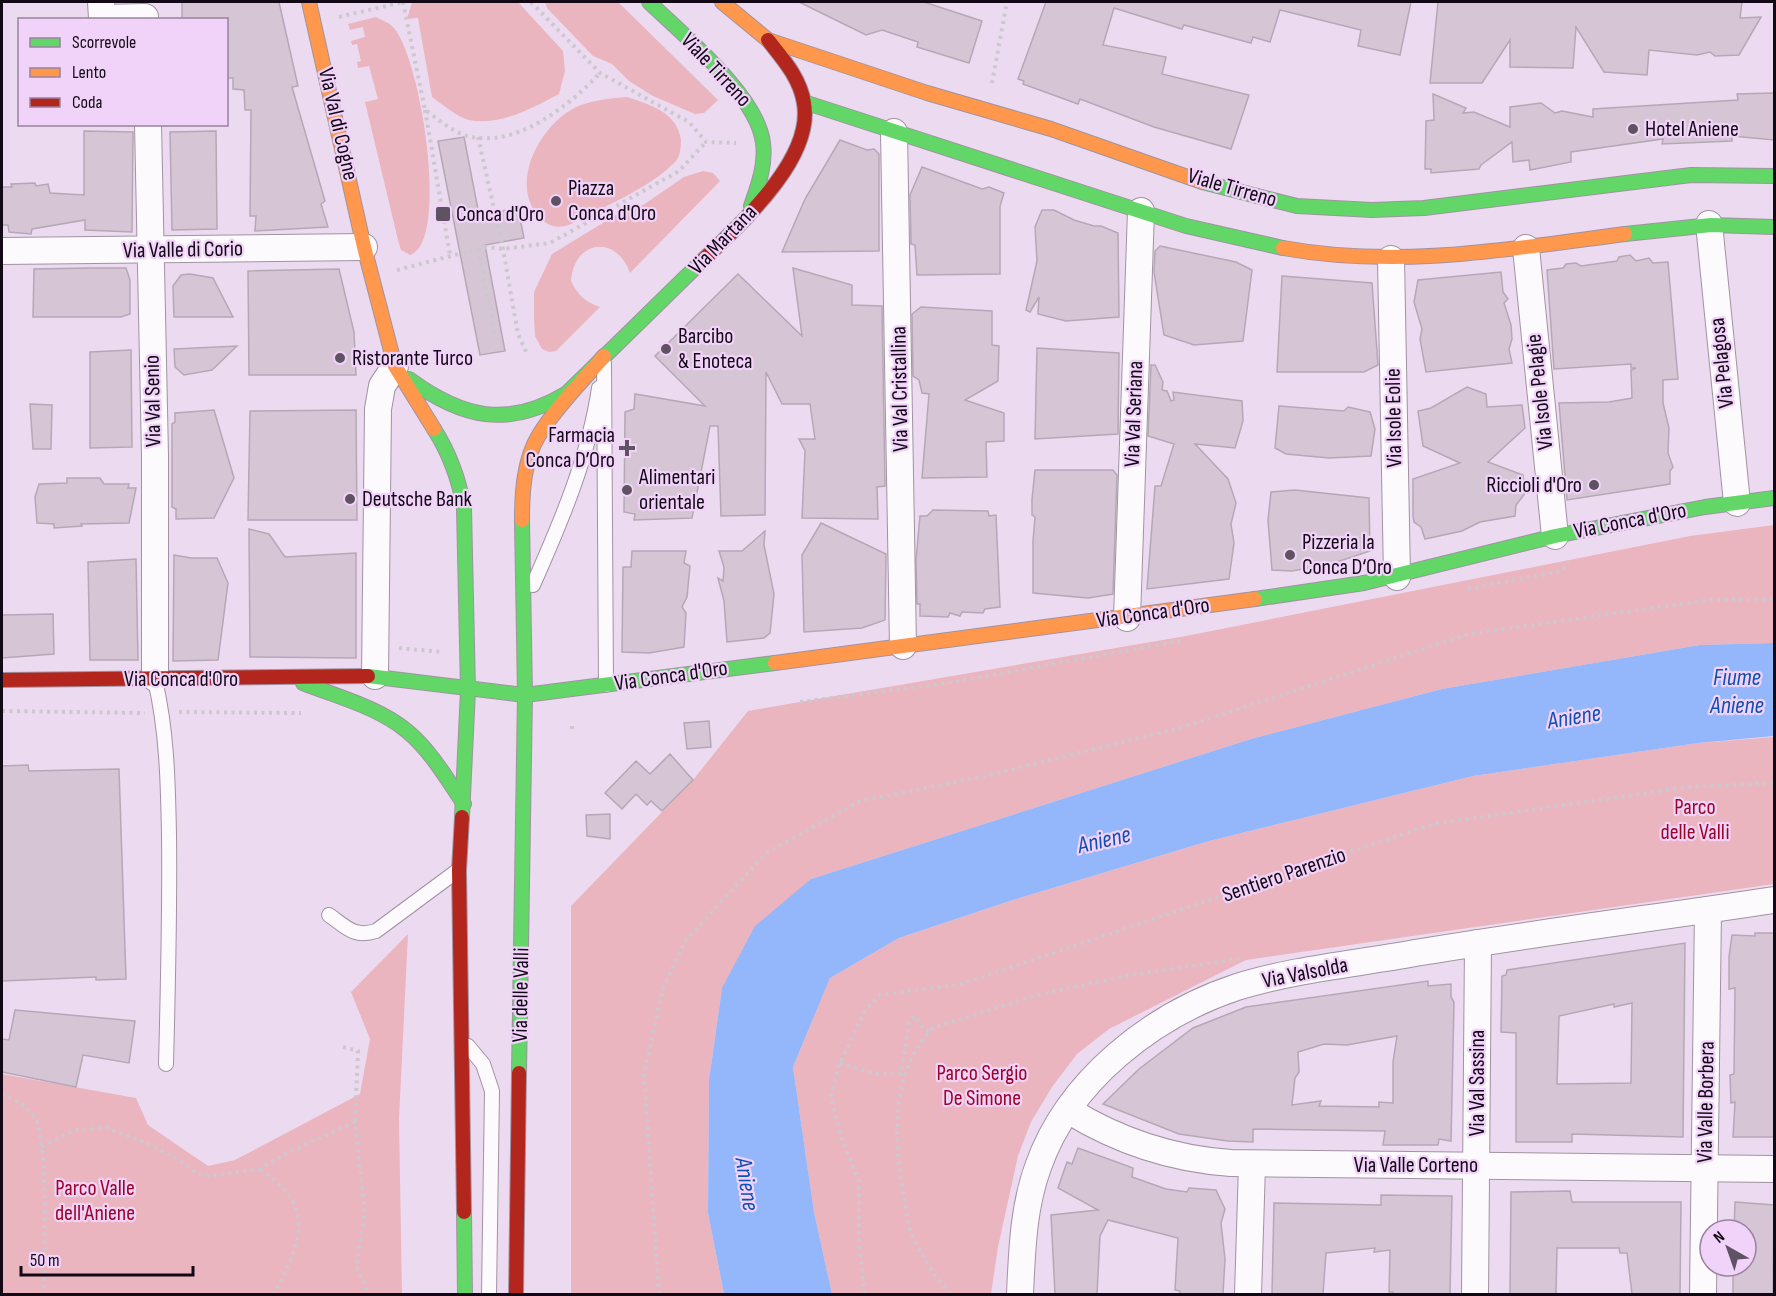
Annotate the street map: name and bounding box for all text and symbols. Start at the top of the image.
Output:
legend [18,18,228,126]
street label: Viale Tirreno [675,27,757,113]
text: Scorrevole [72,32,136,53]
text: Lento [72,62,106,83]
street label: Via Val di Cogne [312,65,364,183]
text: Coda [72,92,103,113]
place label: Hotel Aniene [1645,116,1739,143]
marker: Hotel Aniene [1626,122,1640,136]
street label: Viale Tirreno [1184,162,1280,214]
place label: Piazza Conca d'Oro [568,175,656,227]
marker: Piazza Conca d'Oro [549,194,563,208]
street label: Via Martana [683,199,763,281]
place label: Conca d'Oro [456,201,544,228]
marker: Conca d'Oro [434,205,452,223]
street label: Via Valle di Corio [123,235,243,265]
street label: Via Pelagosa [1704,316,1740,410]
place label: Barcibo & Enoteca [678,323,753,375]
street label: Via Val Cristallina [885,326,915,452]
street label: Via Isole Pelagie [1520,333,1560,451]
marker: Barcibo & Enoteca [659,342,673,356]
place label: Ristorante Turco [352,345,473,372]
marker: Ristorante Turco [333,351,347,365]
street label: Via Val Senio [139,355,167,447]
street label: Via Val Seriana [1119,360,1149,468]
street label: Via Isole Eolie [1380,368,1408,468]
place label: Farmacia Conca D’Oro [525,422,615,474]
marker: Farmacia Conca D’Oro [620,441,634,455]
place label: Alimentari orientale [638,464,715,516]
place label: Riccioli d'Oro [1486,472,1582,499]
marker: Riccioli d'Oro [1587,478,1601,492]
marker: Alimentari orientale [620,483,634,497]
place label: Deutsche Bank [362,486,473,513]
marker: Deutsche Bank [343,492,357,506]
street label: Via Conca d'Oro [1571,497,1689,545]
place label: Pizzeria la Conca D‘Oro [1302,529,1392,581]
marker: Pizzeria la Conca D‘Oro [1283,548,1297,562]
street label: Via Conca d'Oro [1095,592,1211,634]
street label: Via Conca d'Oro [613,655,729,697]
water label: Fiume Aniene [1709,663,1764,720]
street label: Via Conca d'Oro [124,666,238,693]
water label: Aniene [1544,698,1603,736]
park label: Parco delle Valli [1661,794,1729,846]
water label: Aniene [1074,820,1133,860]
street label: Sentiero Parenzio [1219,841,1349,909]
street label: Via delle Valli [507,947,535,1043]
street label: Via Valsolda [1260,951,1350,995]
street label: Via Val Sassina [1464,1030,1491,1136]
street label: Via Valle Borbera [1691,1041,1721,1163]
park label: Parco Sergio De Simone [937,1060,1027,1112]
street label: Via Valle Corteno [1354,1152,1478,1179]
water label: Aniene [728,1154,766,1213]
park label: Parco Valle dell'Aniene [55,1175,135,1227]
north arrow [1698,1218,1758,1278]
text: N [1710,1228,1729,1248]
scale bar [21,1239,194,1277]
text: 50 m [30,1250,60,1271]

